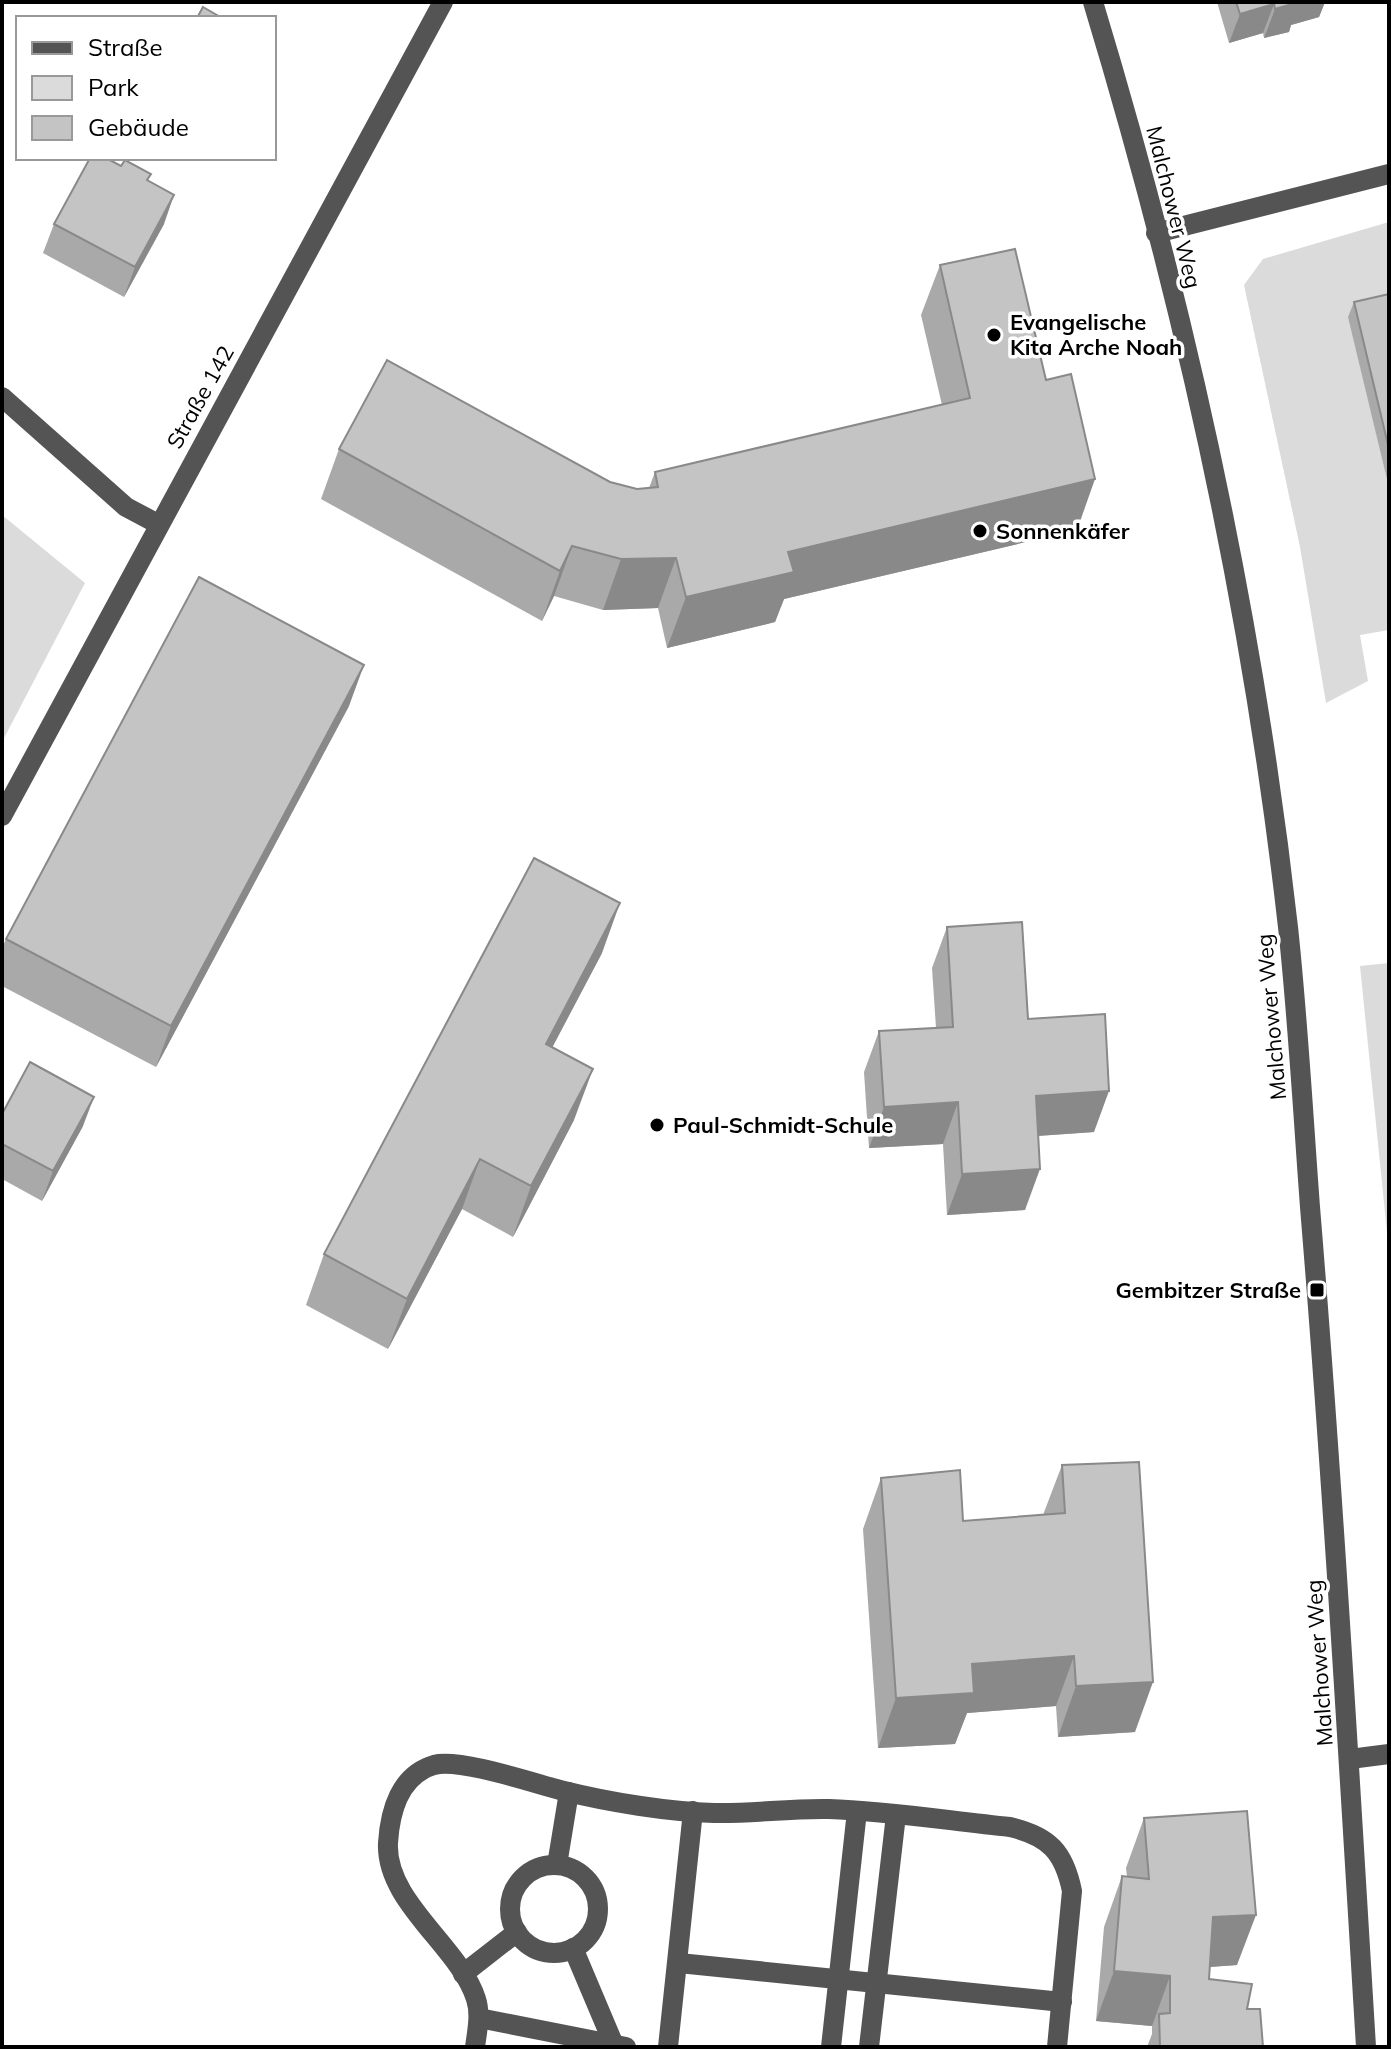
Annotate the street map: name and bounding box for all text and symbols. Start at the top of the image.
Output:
legend [16,16,276,160]
text: Straße [88,32,163,62]
text: Park [88,72,139,102]
text: Gebäude [88,112,189,142]
street label: Malchower Weg [1140,123,1208,291]
place label: Evangelische Kita Arche Noah [1010,308,1182,361]
marker: Evangelische Kita Arche Noah [985,326,1003,344]
street label: Straße 142 [160,340,240,454]
place label: Sonnenkäfer [996,517,1130,545]
marker: Sonnenkäfer [971,522,989,540]
street label: Malchower Weg [1250,933,1292,1101]
place label: Paul-Schmidt-Schule [673,1111,893,1139]
marker: Paul-Schmidt-Schule [648,1116,666,1134]
place label: Gembitzer Straße [1116,1276,1301,1304]
marker: Gembitzer Straße [1308,1281,1326,1299]
street label: Malchower Weg [1299,1579,1339,1747]

